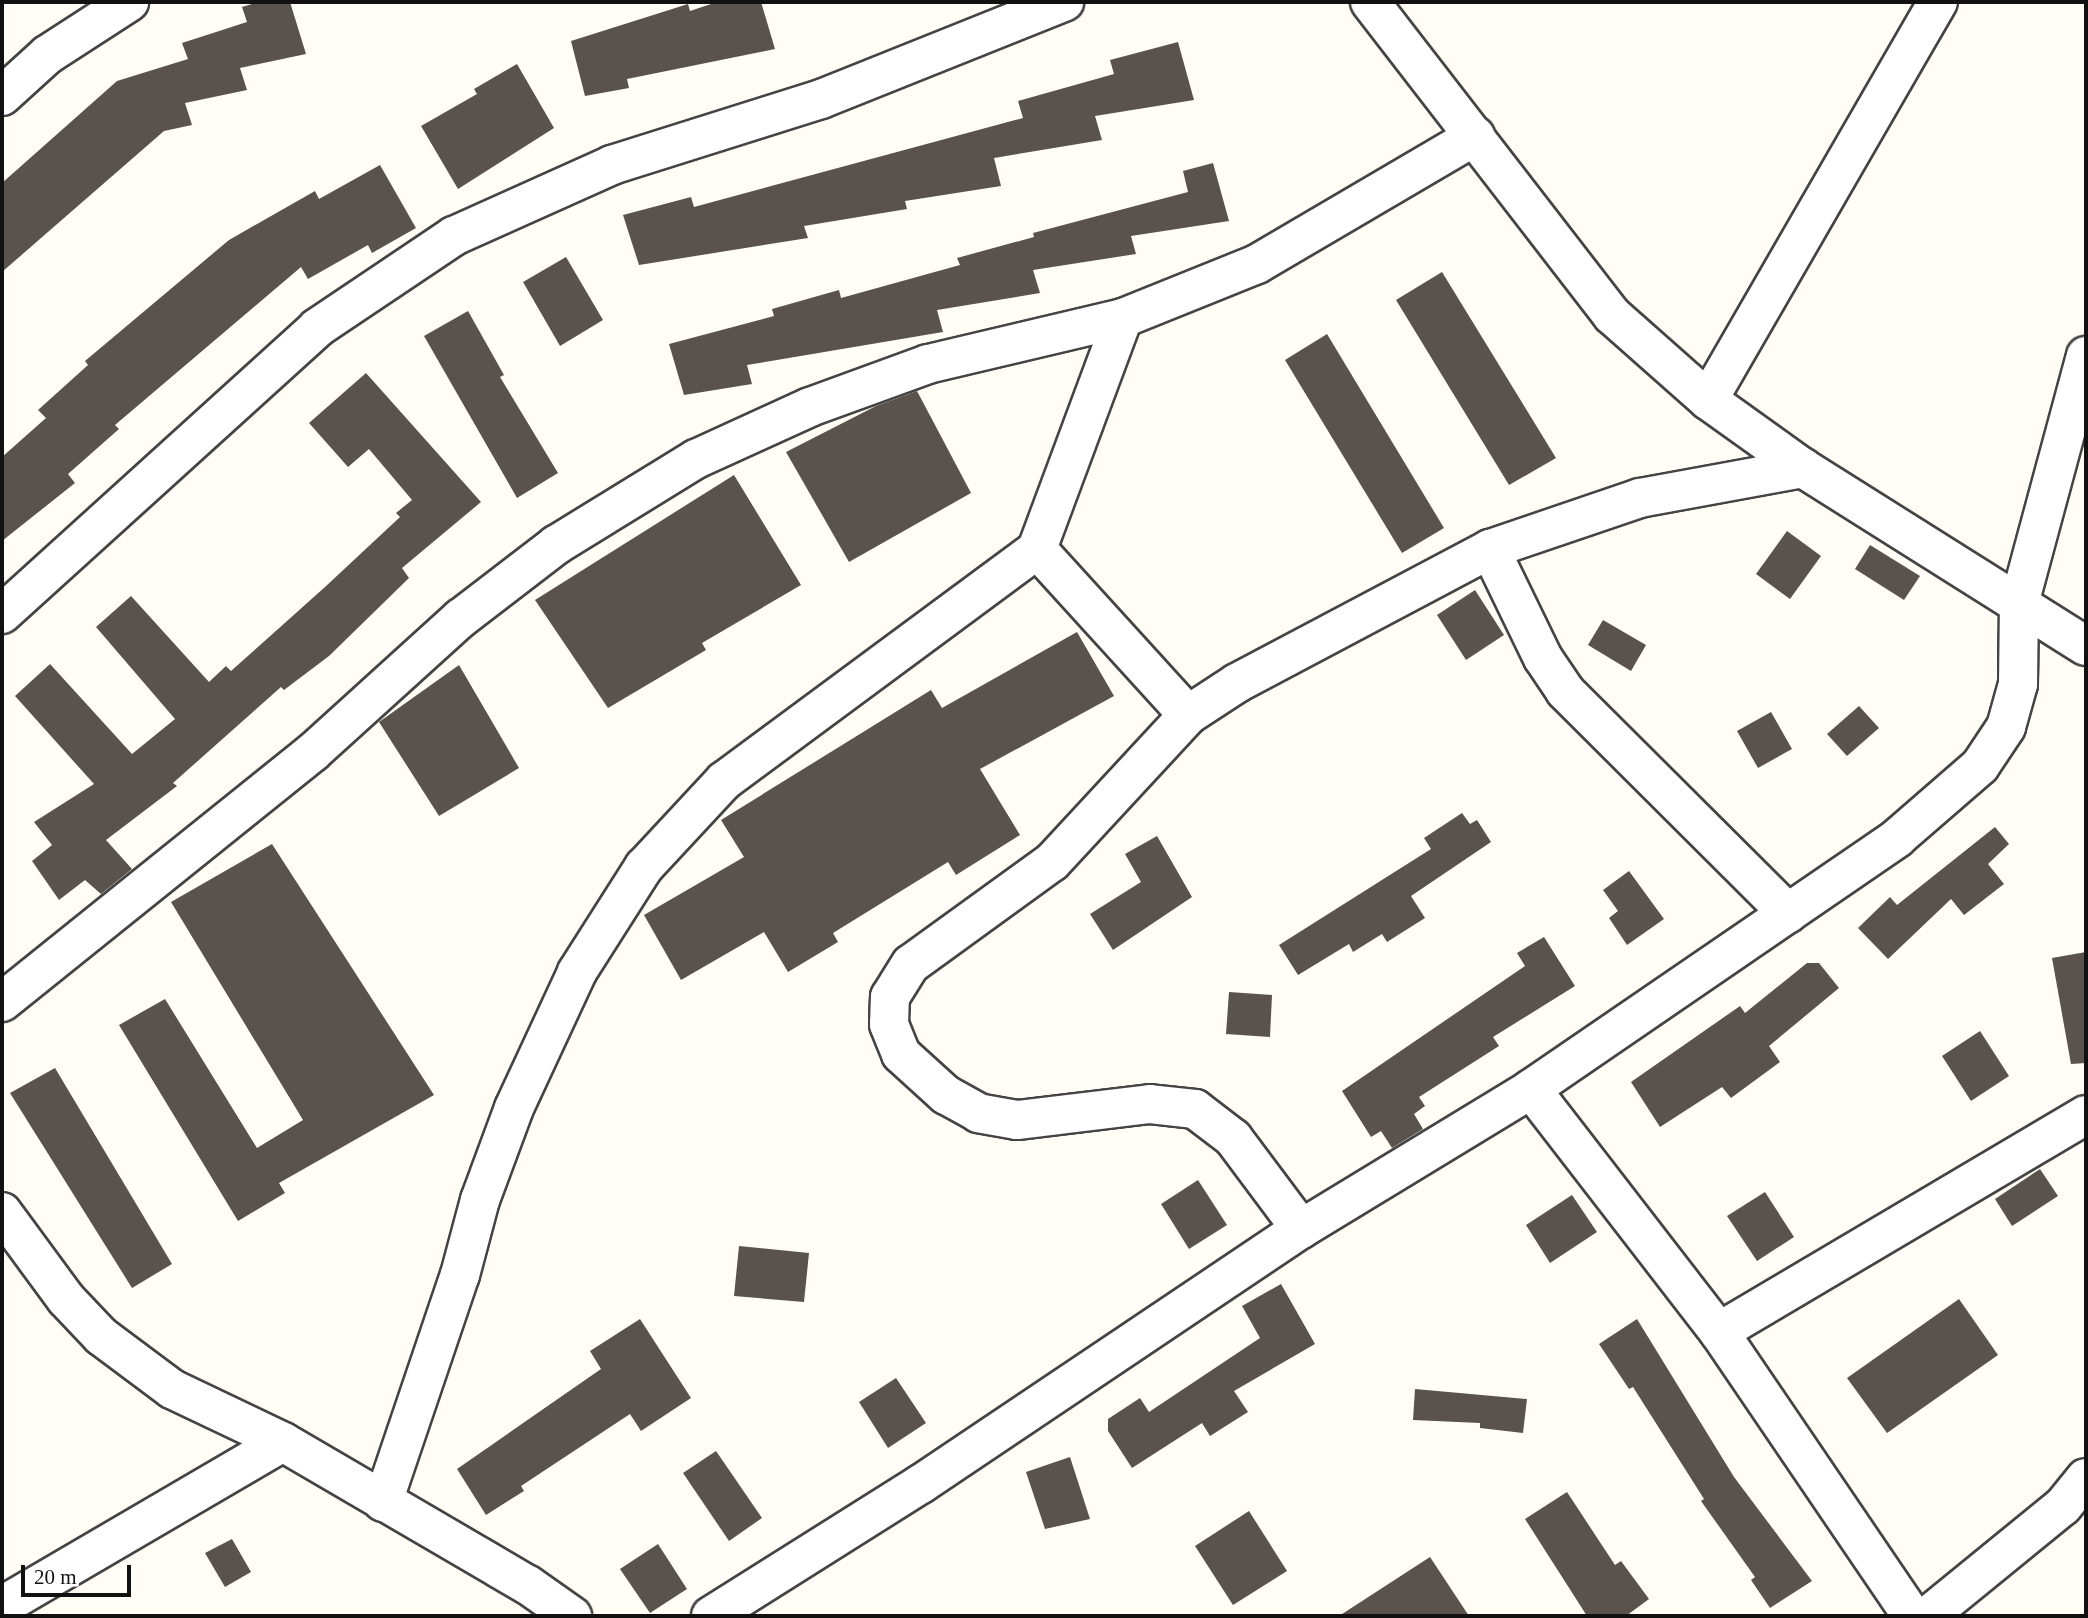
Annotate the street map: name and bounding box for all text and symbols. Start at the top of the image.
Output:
scale bar [24,1552,135,1596]
text: 20 m [34,1565,77,1589]

